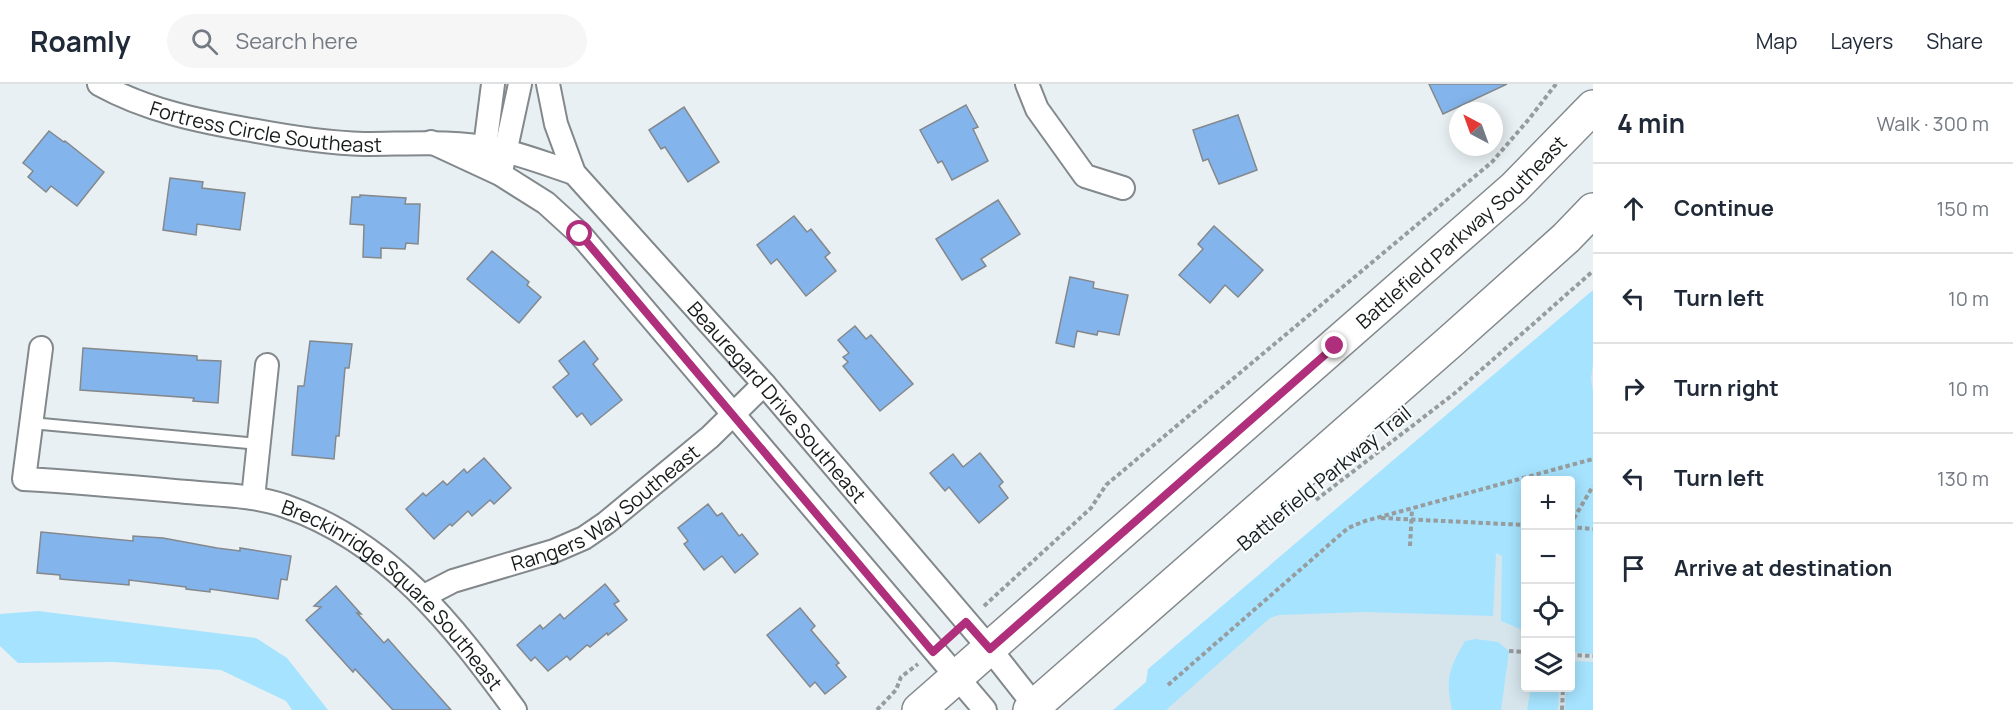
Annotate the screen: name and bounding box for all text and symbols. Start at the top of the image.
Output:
search box [167,14,587,68]
text: Roamly [30,22,131,60]
icon: search [188,25,221,58]
text: Search here [236,26,358,56]
text: Map [1756,27,1797,55]
text: Layers [1830,27,1893,55]
text: Share [1926,27,1983,55]
street label: Fortress Circle Southeast [147,94,382,158]
north arrow [1449,102,1503,156]
text: 4 min [1617,105,1685,141]
text: Walk · 300 m [1877,110,1989,137]
street label: Battlefield Parkway Southeast [1350,129,1572,334]
icon: ahead [1617,192,1650,225]
text: Continue [1674,193,1774,223]
text: 150 m [1936,195,1989,222]
route start [566,220,592,246]
icon: left [1617,282,1650,315]
text: Turn left [1674,283,1764,313]
text: 10 m [1948,285,1989,312]
street label: Beauregard Drive Southeast [682,295,873,508]
route end [1321,332,1347,358]
icon: right [1617,372,1650,405]
text: Turn right [1674,373,1779,403]
text: 10 m [1948,375,1989,402]
street label: Battlefield Parkway Trail [1231,399,1417,557]
street label: Rangers Way Southeast [508,438,705,577]
icon: left [1617,462,1650,495]
text: Turn left [1674,463,1764,493]
text: 130 m [1937,465,1989,492]
map controls [1521,476,1575,692]
button: + [1521,476,1575,530]
street label: Breckinridge Square Southeast [278,492,509,695]
button: − [1521,530,1575,584]
icon: arrive [1617,552,1650,585]
text: Arrive at destination [1674,553,1892,583]
button: locate [1521,584,1575,638]
button: layers [1521,638,1575,692]

